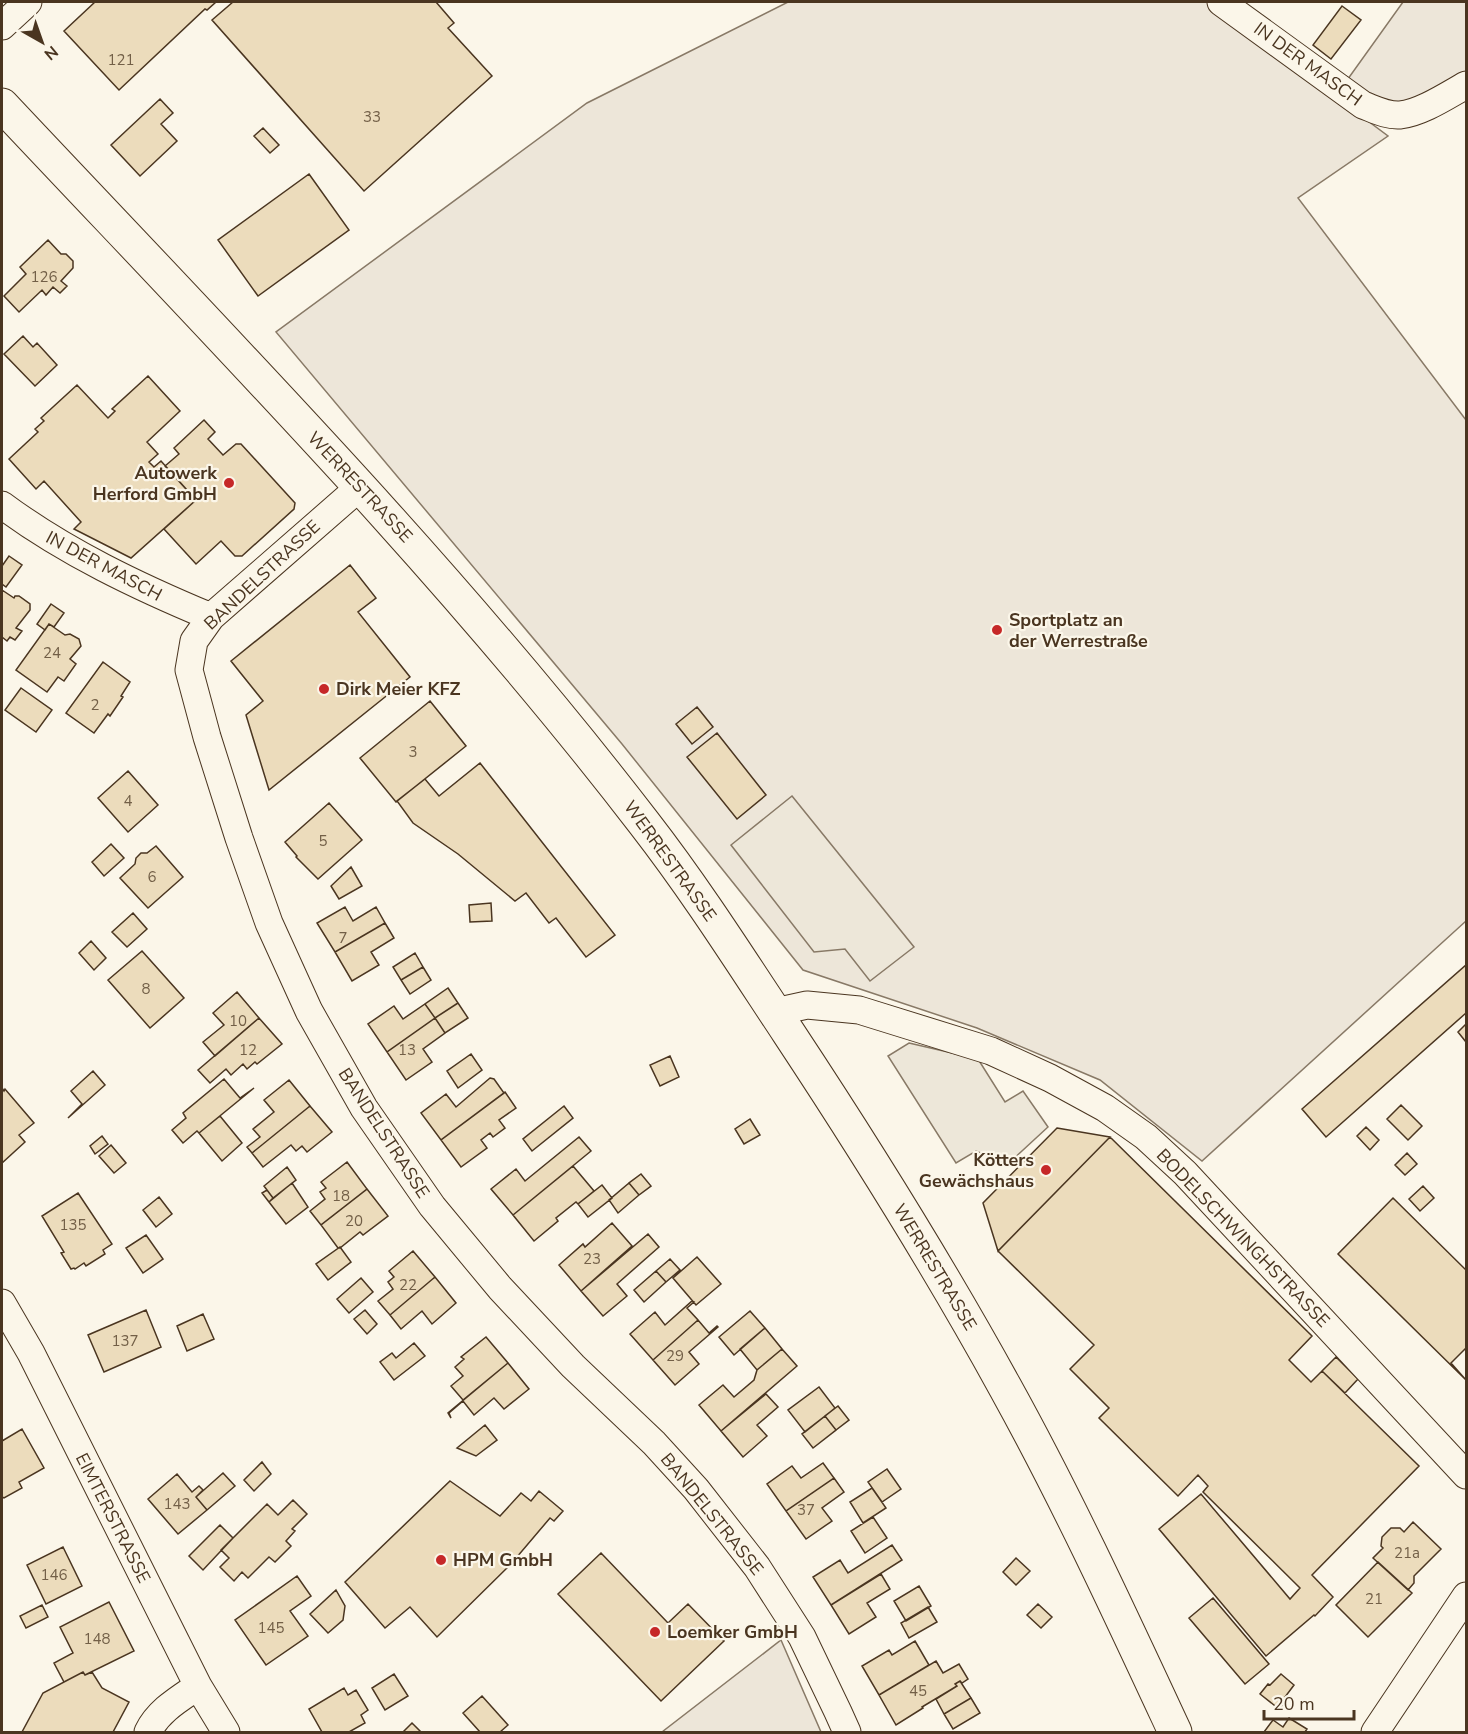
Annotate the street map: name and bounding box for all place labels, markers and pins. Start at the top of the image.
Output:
place label: Autowerk Herford GmbH [93,461,217,506]
marker: Autowerk Herford GmbH [222,476,236,490]
place label: Sportplatz an der Werrestraße [1009,608,1148,653]
marker: Sportplatz an der Werrestraße [990,623,1004,637]
place label: Dirk Meier KFZ [336,677,460,701]
marker: Dirk Meier KFZ [317,682,331,696]
place label: Kötters Gewächshaus [919,1148,1034,1193]
marker: Kötters Gewächshaus [1039,1163,1053,1177]
place label: HPM GmbH [453,1548,553,1572]
marker: HPM GmbH [434,1553,448,1567]
place label: Loemker GmbH [667,1620,798,1644]
marker: Loemker GmbH [648,1625,662,1639]

